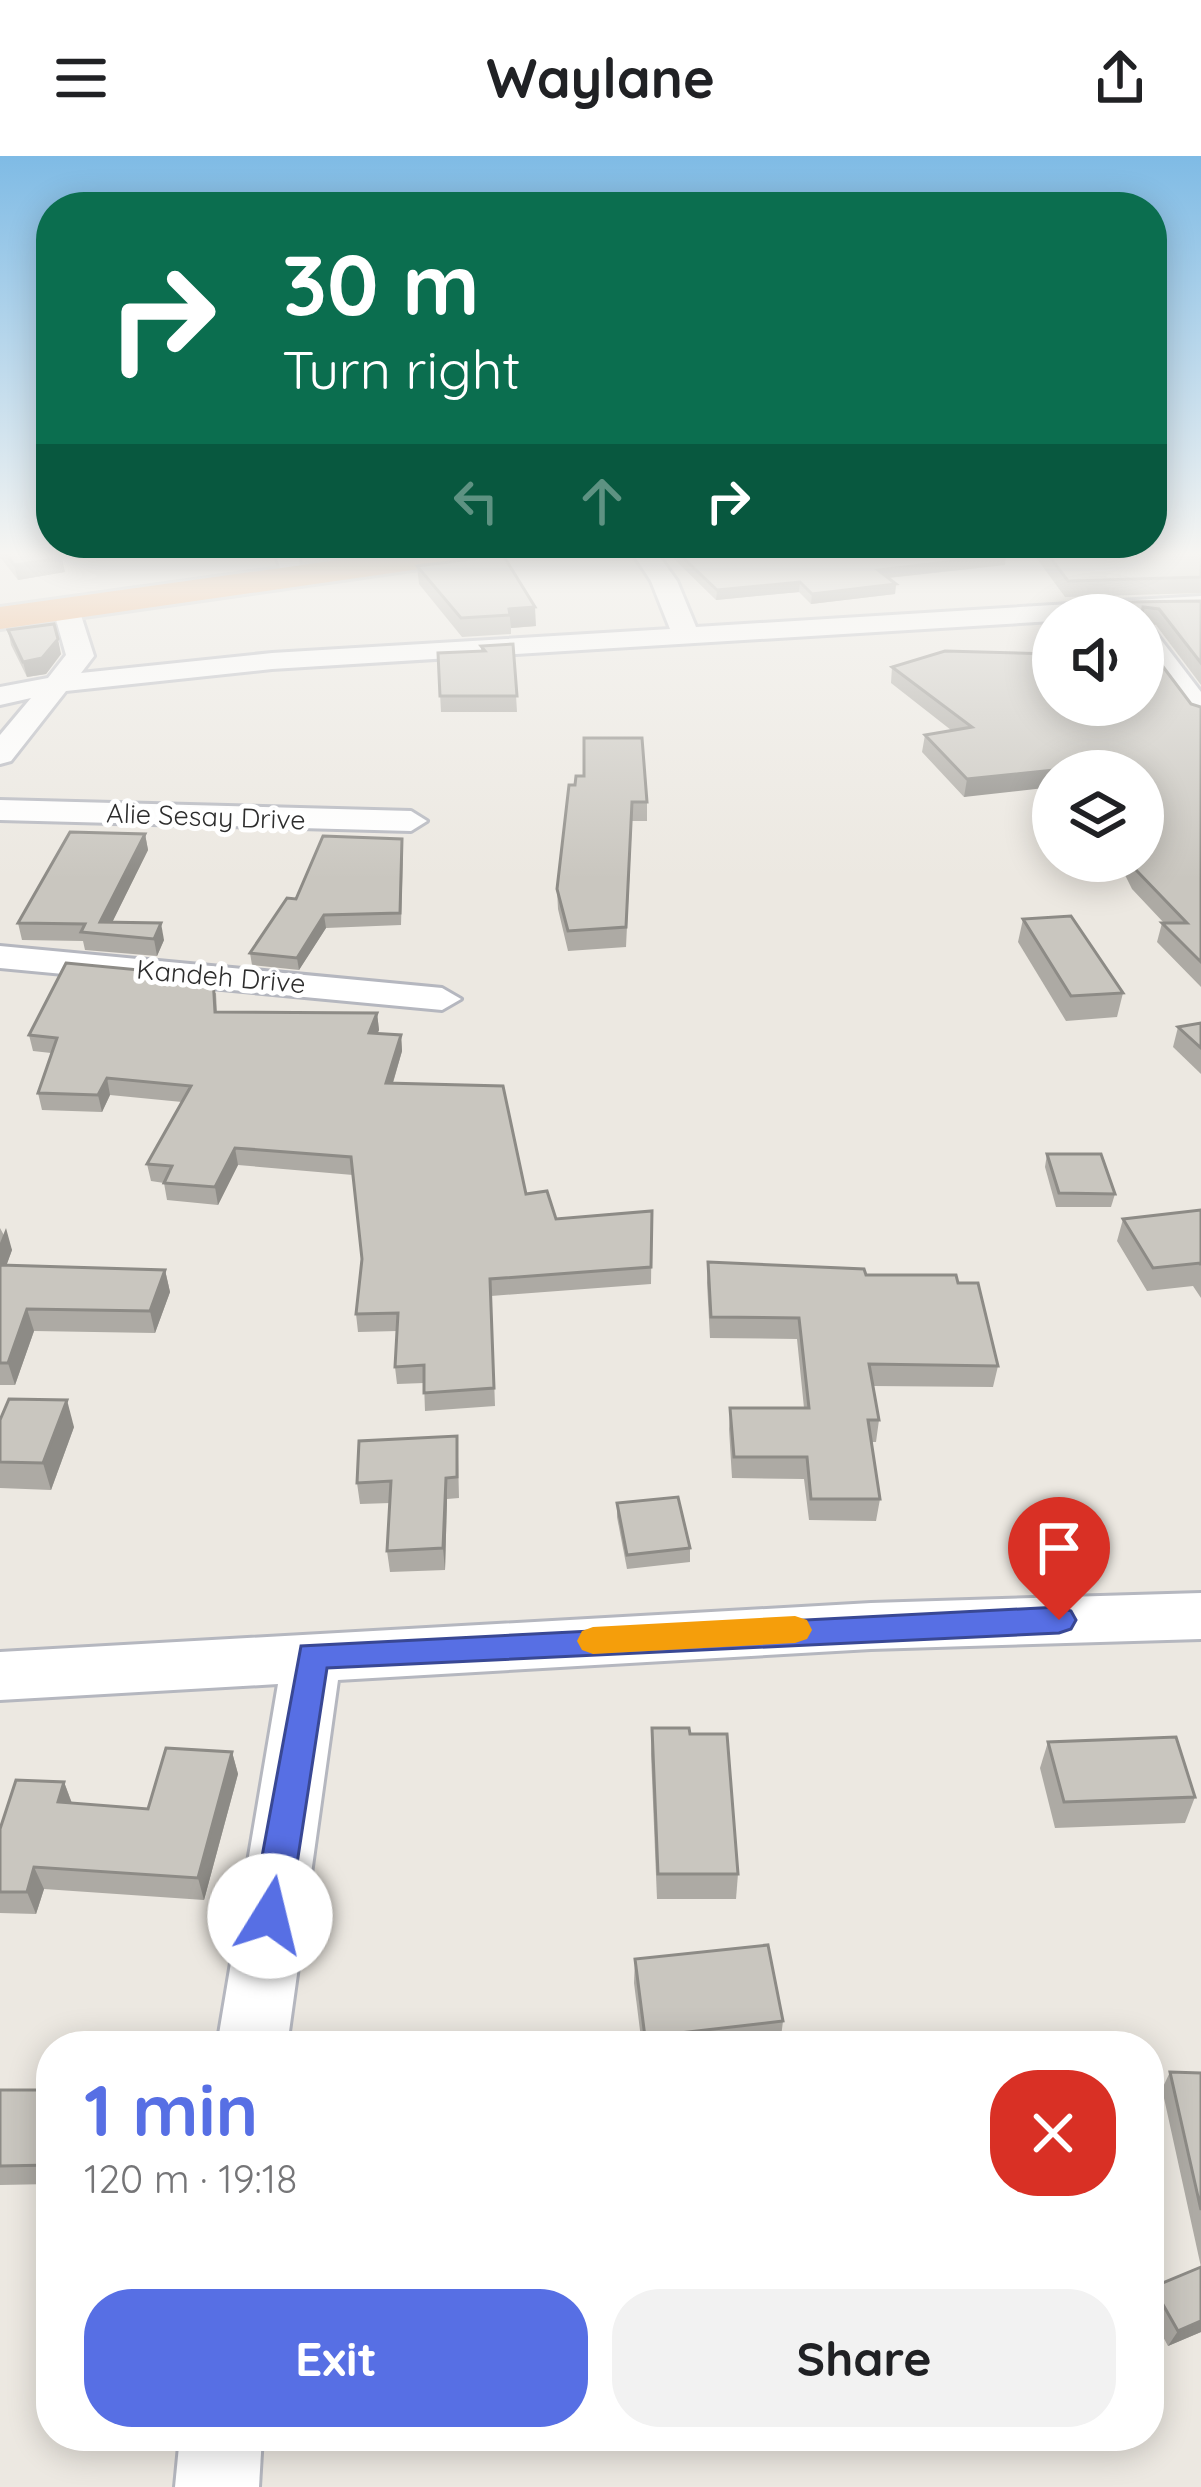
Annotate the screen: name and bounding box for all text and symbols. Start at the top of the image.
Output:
text: Waylane [486,44,715,112]
icon: menu [48,45,114,111]
icon: share [1087,45,1153,111]
text: 30 m [282,231,480,336]
icon: right [84,240,240,396]
text: Turn right [282,335,521,403]
icon: left [443,468,509,534]
icon: ahead [569,468,635,534]
icon: right [695,468,761,534]
map controls [1032,594,1164,882]
button: sound [1032,594,1164,726]
button: layers [1032,750,1164,882]
street label: Alie Sesay Drive [106,796,306,836]
street label: Kandeh Drive [135,952,307,1000]
pin [1008,1497,1110,1620]
icon: arrive [1026,1515,1092,1581]
position arrow [207,1853,333,1979]
text: 1 min [84,2064,258,2154]
button: close [990,2070,1116,2196]
text: 120 m · 19:18 [84,2154,297,2203]
button: Exit [84,2289,588,2427]
button: Share [612,2289,1116,2427]

